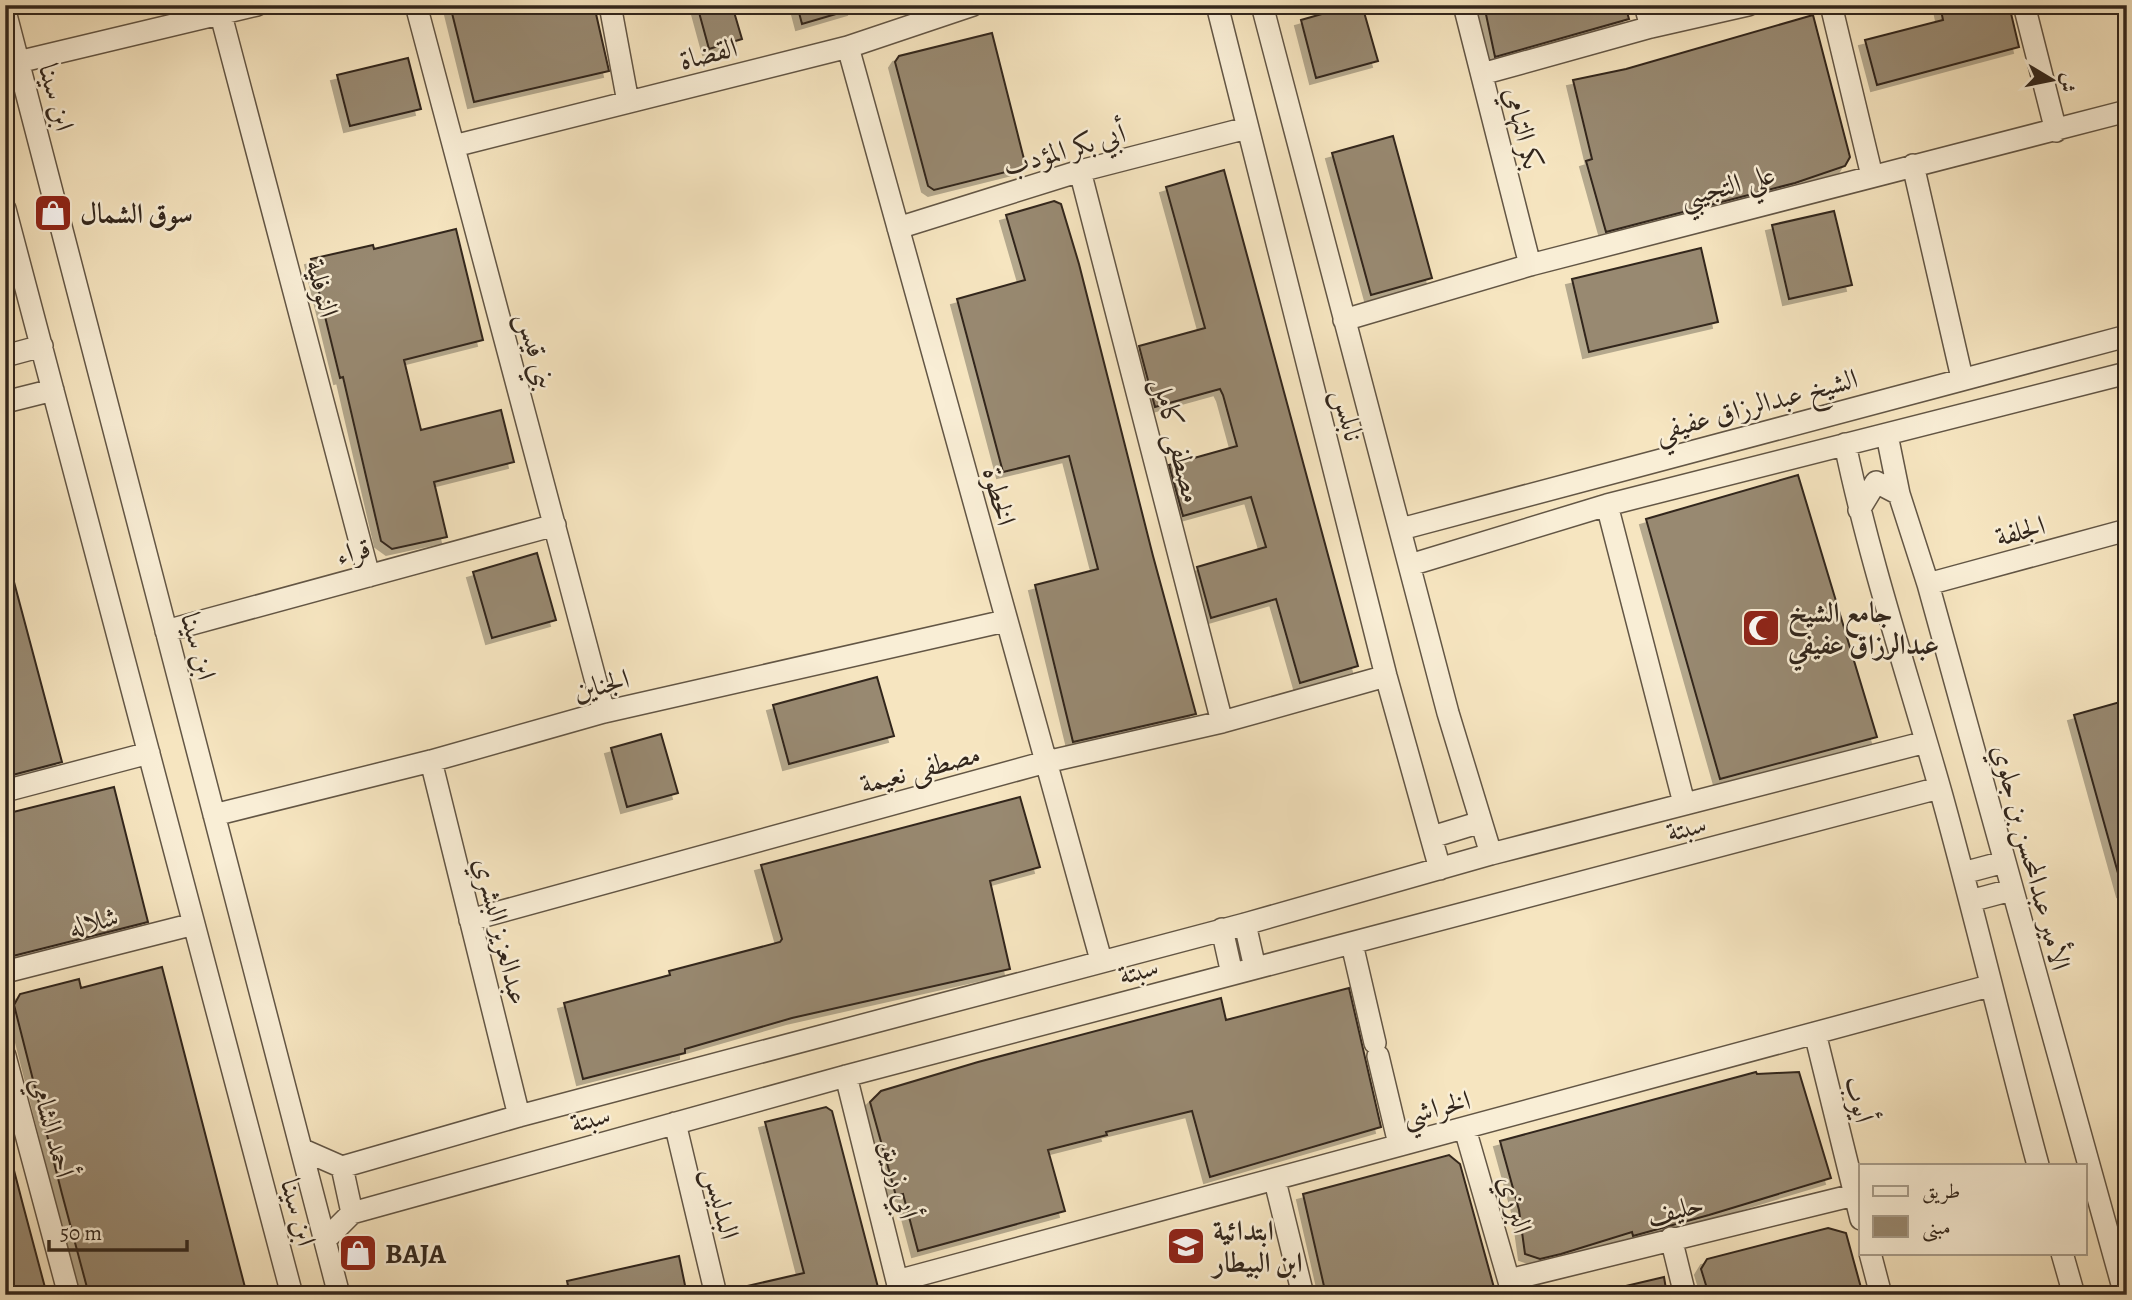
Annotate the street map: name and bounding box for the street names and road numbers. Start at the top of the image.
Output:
street label: القضاة [675,28,741,79]
street label: ابن سينا [29,59,83,135]
street label: بكر التهامي [1492,83,1552,174]
street label: أبي بكر المؤدب [998,113,1131,189]
street label: علي التجيبي [1675,155,1781,224]
street label: النوفلية [296,255,348,322]
street label: بني قيس [503,308,565,396]
street label: الشيخ عبدالرزاق عفيفي [1650,360,1864,458]
street label: مصطفى كامل [1142,374,1211,507]
street label: نابلس [1323,385,1373,445]
street label: الخطوة [973,463,1025,530]
street label: الجلفة [1991,506,2050,556]
street label: قراء [332,529,375,575]
street label: ابن سينا [171,608,225,684]
street label: الجناين [569,660,633,710]
street label: مصطفى نعيمة [856,735,985,804]
street label: الأمير عبدالمحسن بن جلوي [1980,740,2079,975]
street label: سبتة [1662,804,1711,852]
street label: عبدالعزيز البشري [461,854,538,1010]
street label: شلاله [64,897,122,947]
street label: سبتة [1114,947,1163,995]
street label: أيوب [1835,1071,1884,1127]
street label: أحمد الشامي [17,1072,85,1183]
street label: الخراشي [1398,1081,1476,1142]
street label: سبتة [566,1095,615,1143]
street label: أبي زريق [868,1135,928,1224]
street label: البدليس [694,1163,748,1243]
street label: البرزي [1486,1171,1541,1239]
street label: ابن سينا [271,1174,325,1250]
street label: حليف [1643,1185,1708,1235]

